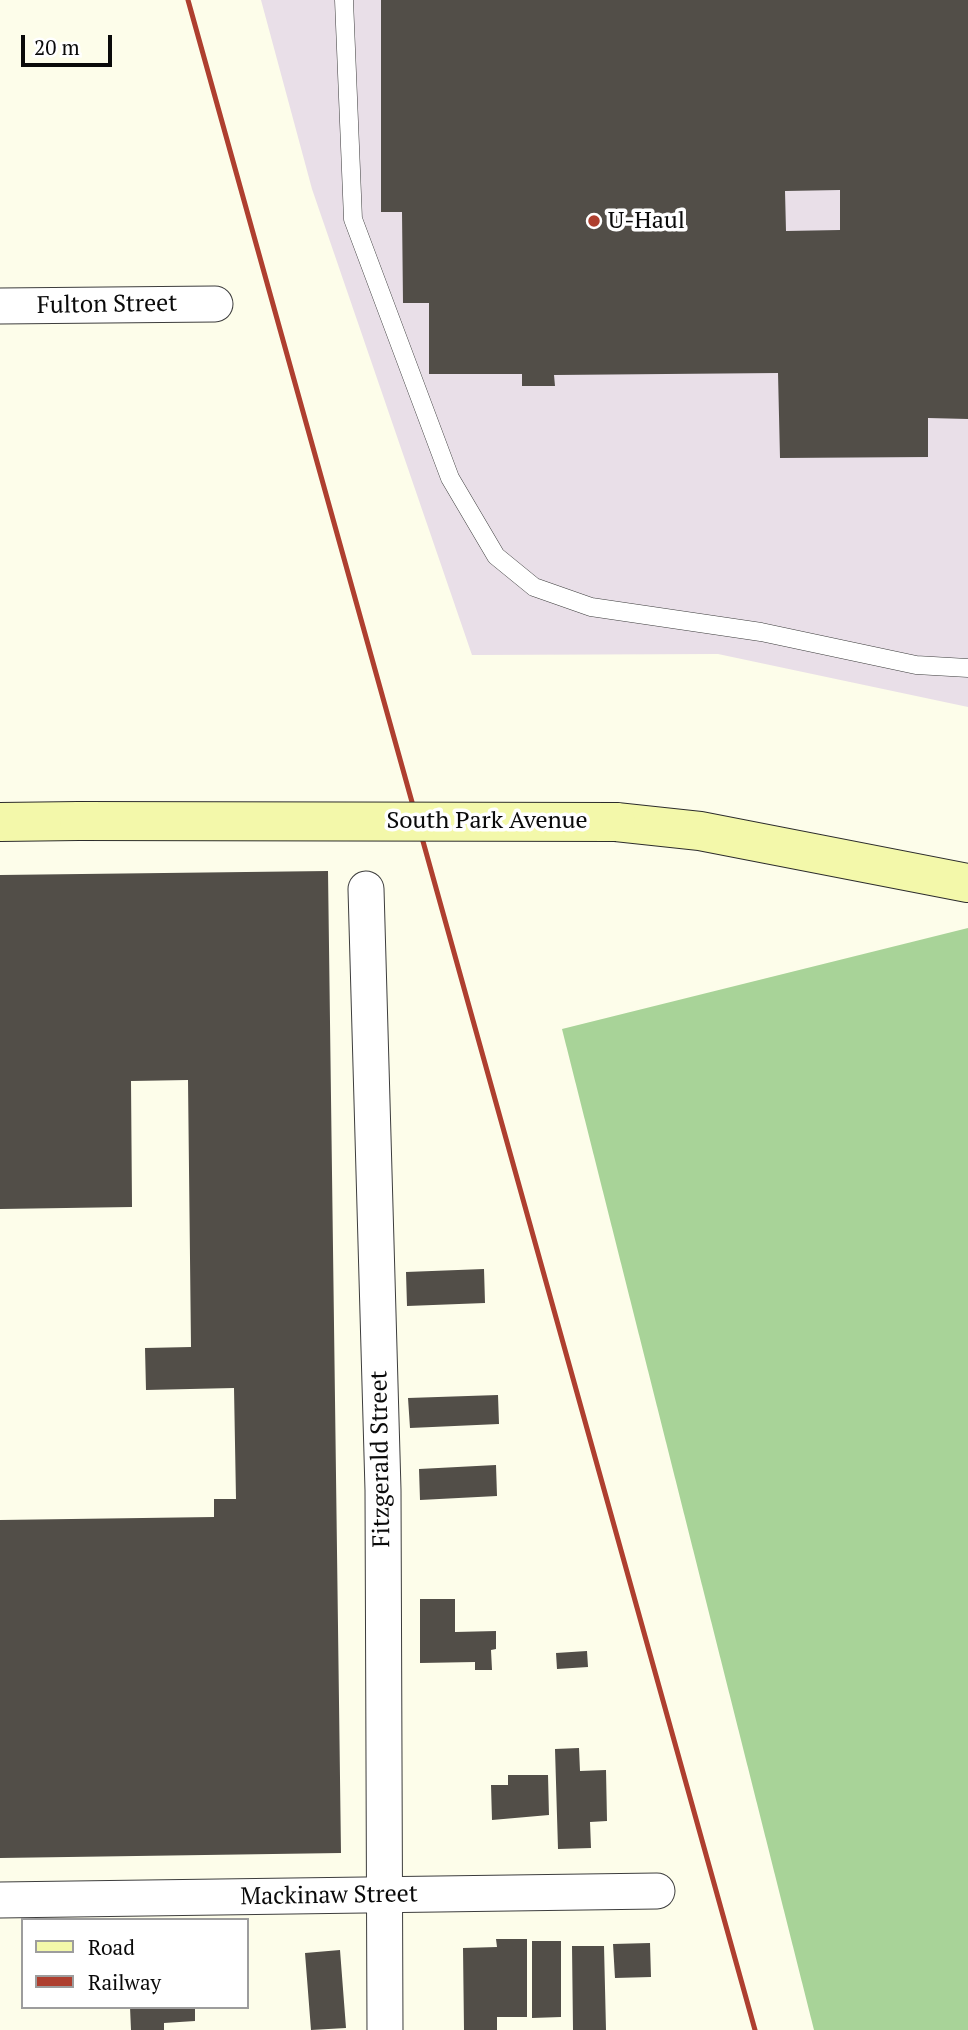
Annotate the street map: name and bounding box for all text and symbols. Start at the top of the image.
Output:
scale bar [24,21,116,65]
text: 20 m [34,33,80,61]
place label: U-Haul [608,207,685,235]
marker: U-Haul [586,213,602,229]
street label: Fulton Street [37,289,177,321]
street label: South Park Avenue [386,807,588,835]
street label: Fitzgerald Street [365,1370,397,1548]
street label: Mackinaw Street [240,1880,418,1912]
legend [21,1918,248,2009]
text: Road [88,1933,135,1961]
text: Railway [88,1968,161,1996]

